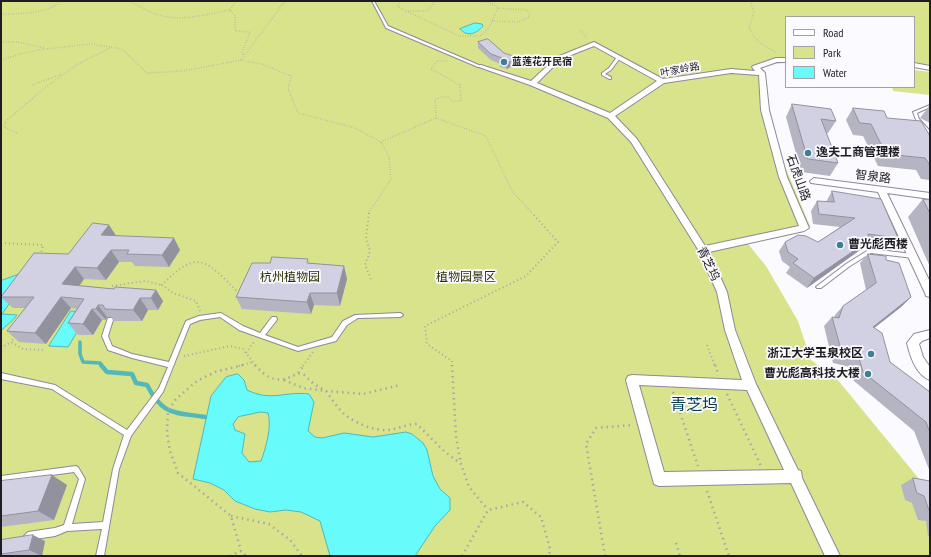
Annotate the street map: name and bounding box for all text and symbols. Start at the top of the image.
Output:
legend [785,16,915,88]
text: Road [823,25,843,40]
text: Park [823,45,841,60]
place label: 蓝莲花开民宿 [512,56,572,68]
marker: 蓝莲花开民宿 [499,57,509,67]
street label: 叶家岭路 [659,60,701,80]
text: Water [823,65,847,80]
place label: 逸夫工商管理楼 [816,146,900,160]
marker: 逸夫工商管理楼 [803,148,813,158]
street label: 石虎山路 [783,153,813,203]
street label: 智泉路 [854,168,892,186]
place label: 曹光彪西楼 [848,238,908,252]
marker: 曹光彪西楼 [835,240,845,250]
street label: 青芝坞 [694,245,722,283]
park label: 杭州植物园 [260,271,320,285]
park label: 植物园景区 [436,271,496,285]
place label: 浙江大学玉泉校区 [767,347,863,361]
marker: 浙江大学玉泉校区 [866,349,876,359]
place label: 曹光彪高科技大楼 [764,367,860,381]
marker: 曹光彪高科技大楼 [863,369,873,379]
district label: 青芝坞 [670,395,718,415]

